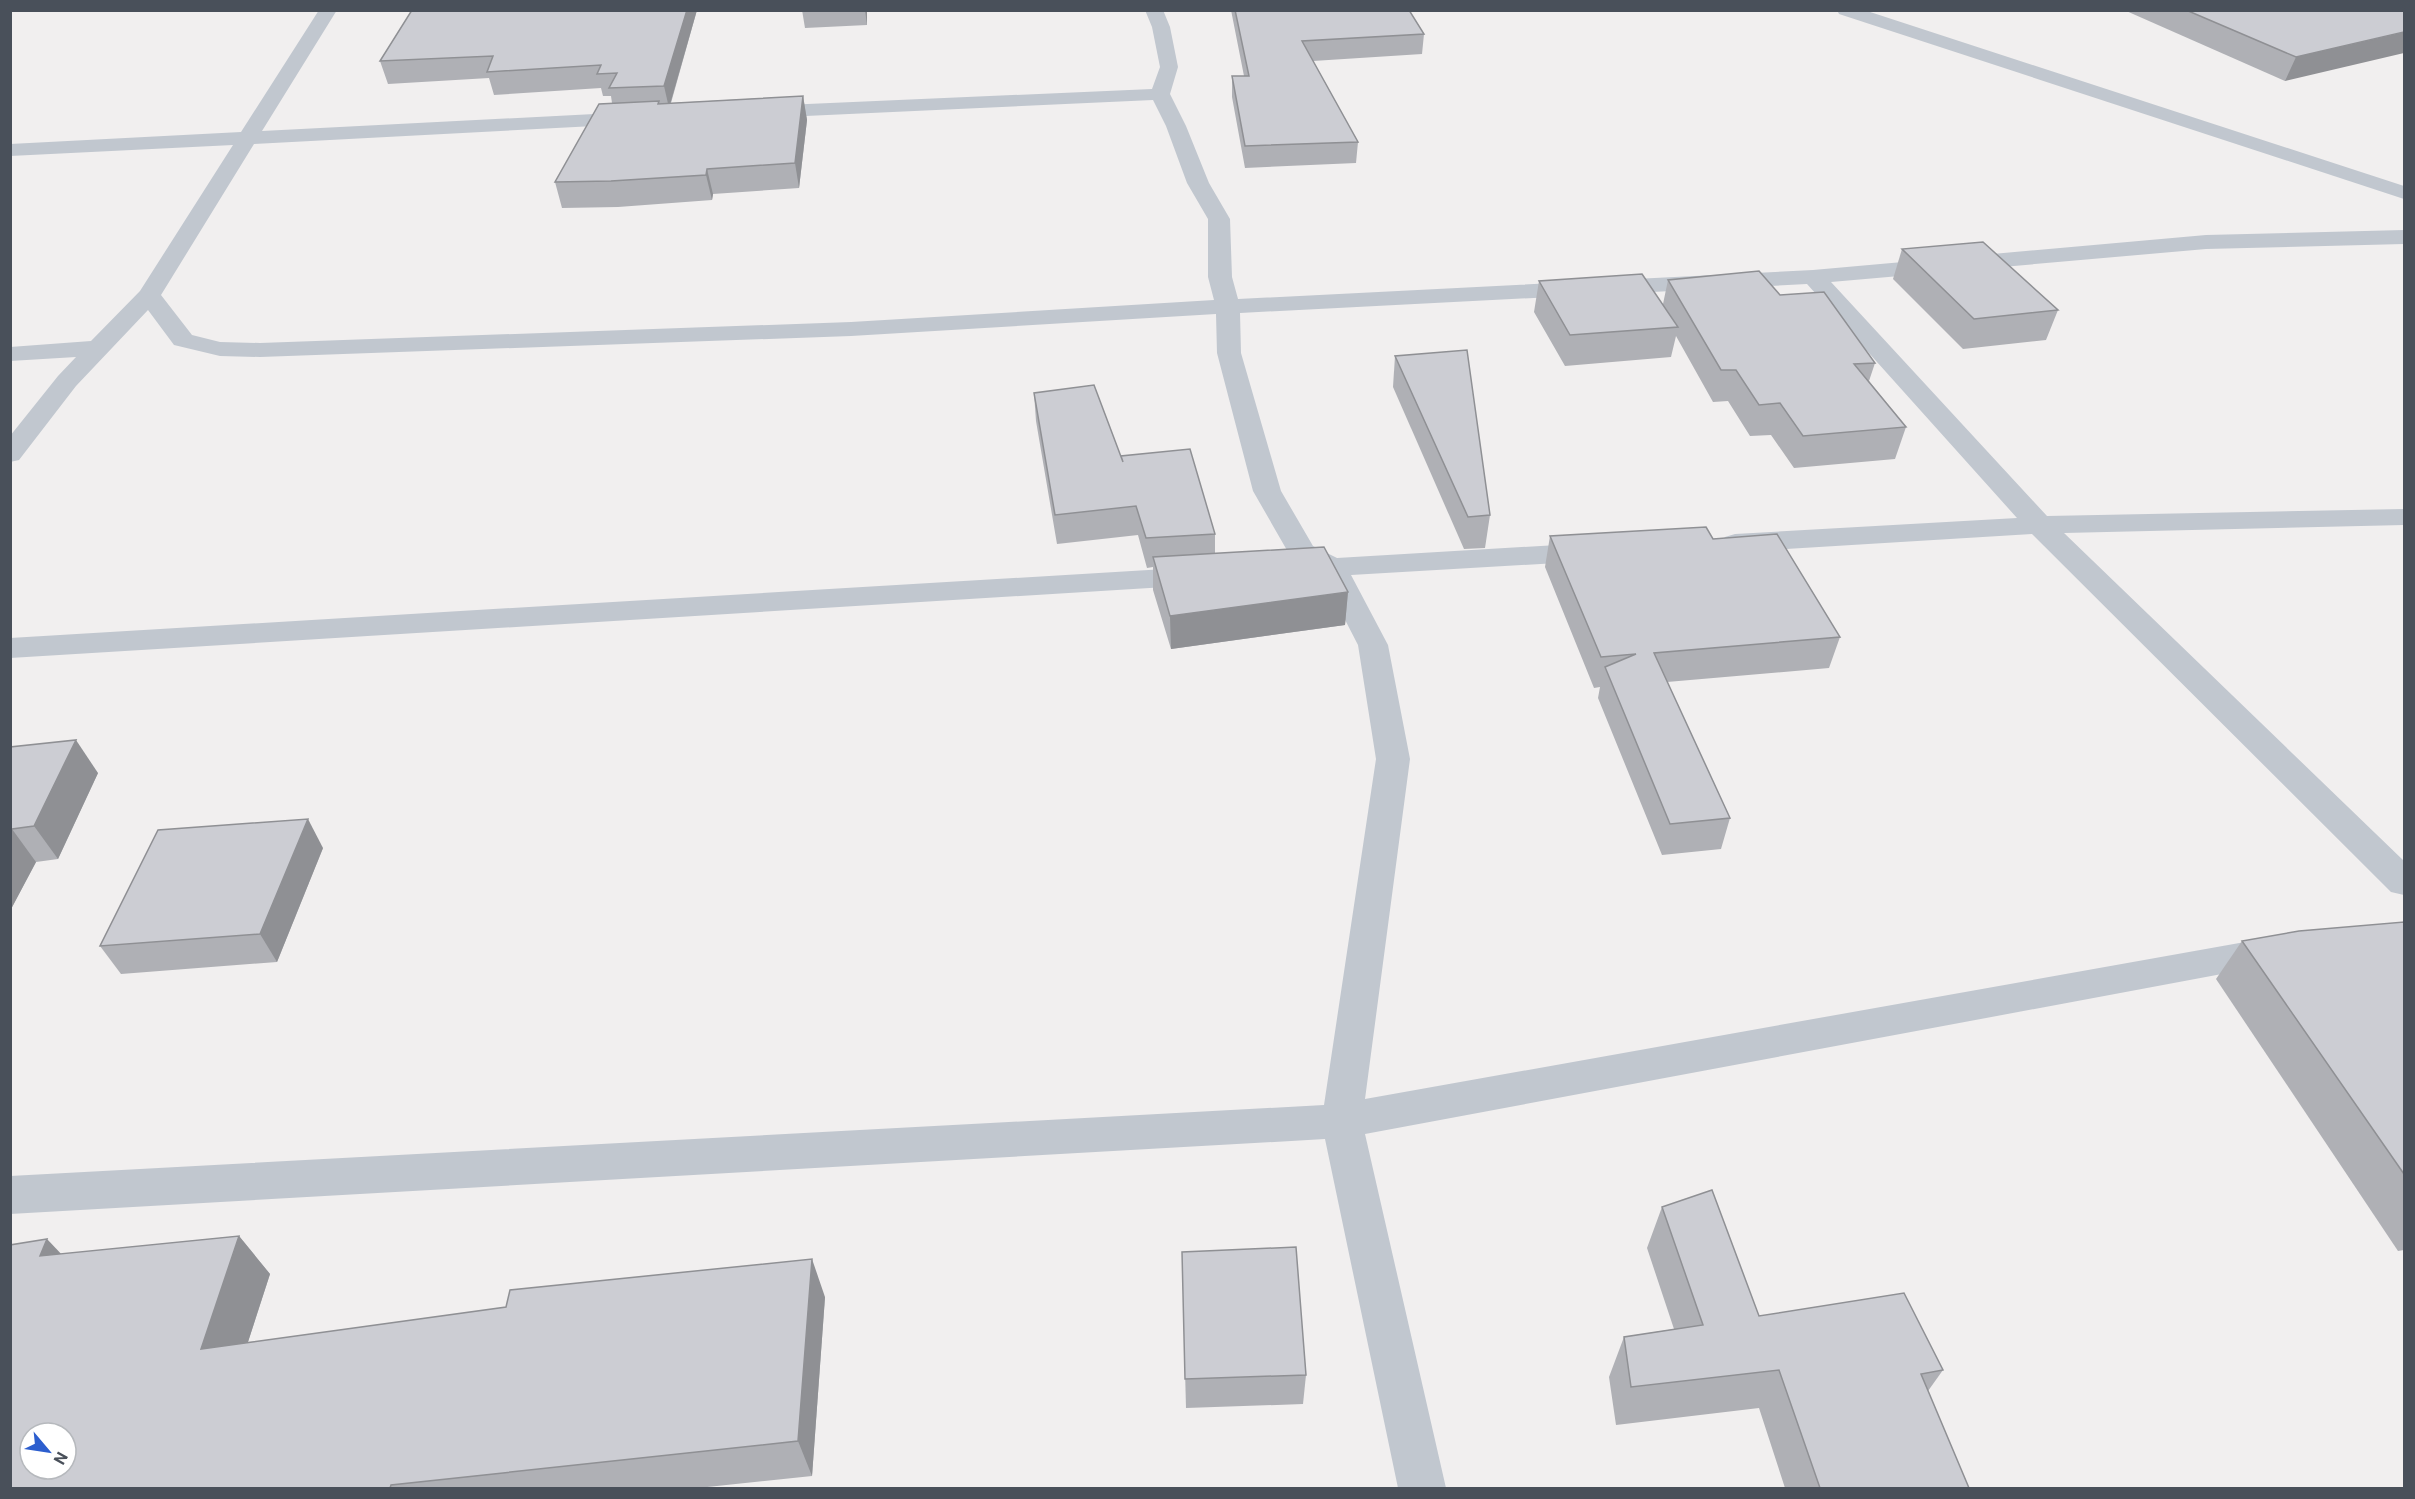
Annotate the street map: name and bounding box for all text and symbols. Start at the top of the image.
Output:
north arrow [18,1421,78,1481]
text: N [50,1448,72,1468]

